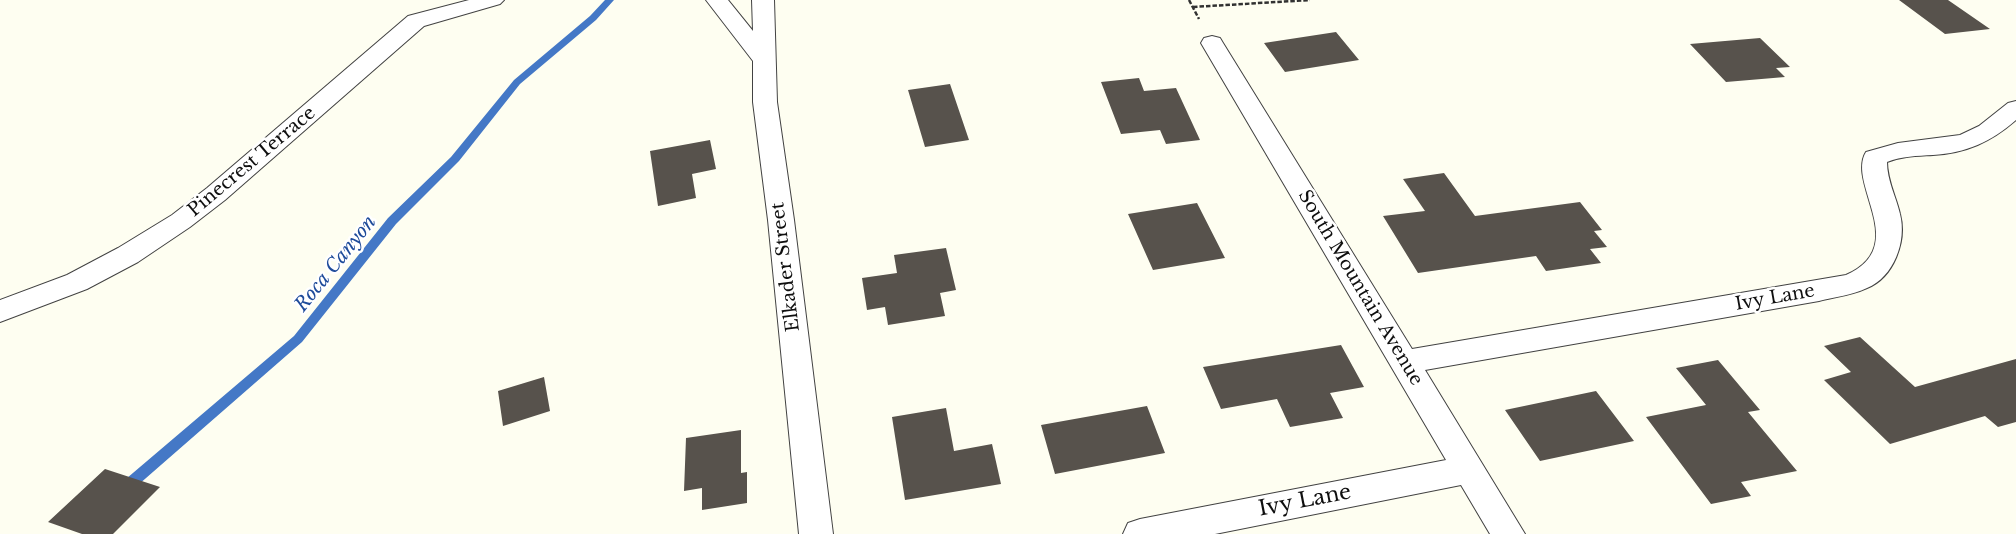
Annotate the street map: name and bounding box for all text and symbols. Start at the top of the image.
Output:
street label: Pinecrest Terrace [184,102,320,222]
street label: South Mountain Avenue [1293,186,1427,390]
street label: Elkader Street [767,201,805,333]
water label: Roca Canyon [290,212,382,316]
street label: Ivy Lane [1734,280,1816,316]
street label: Ivy Lane [1257,480,1353,522]

